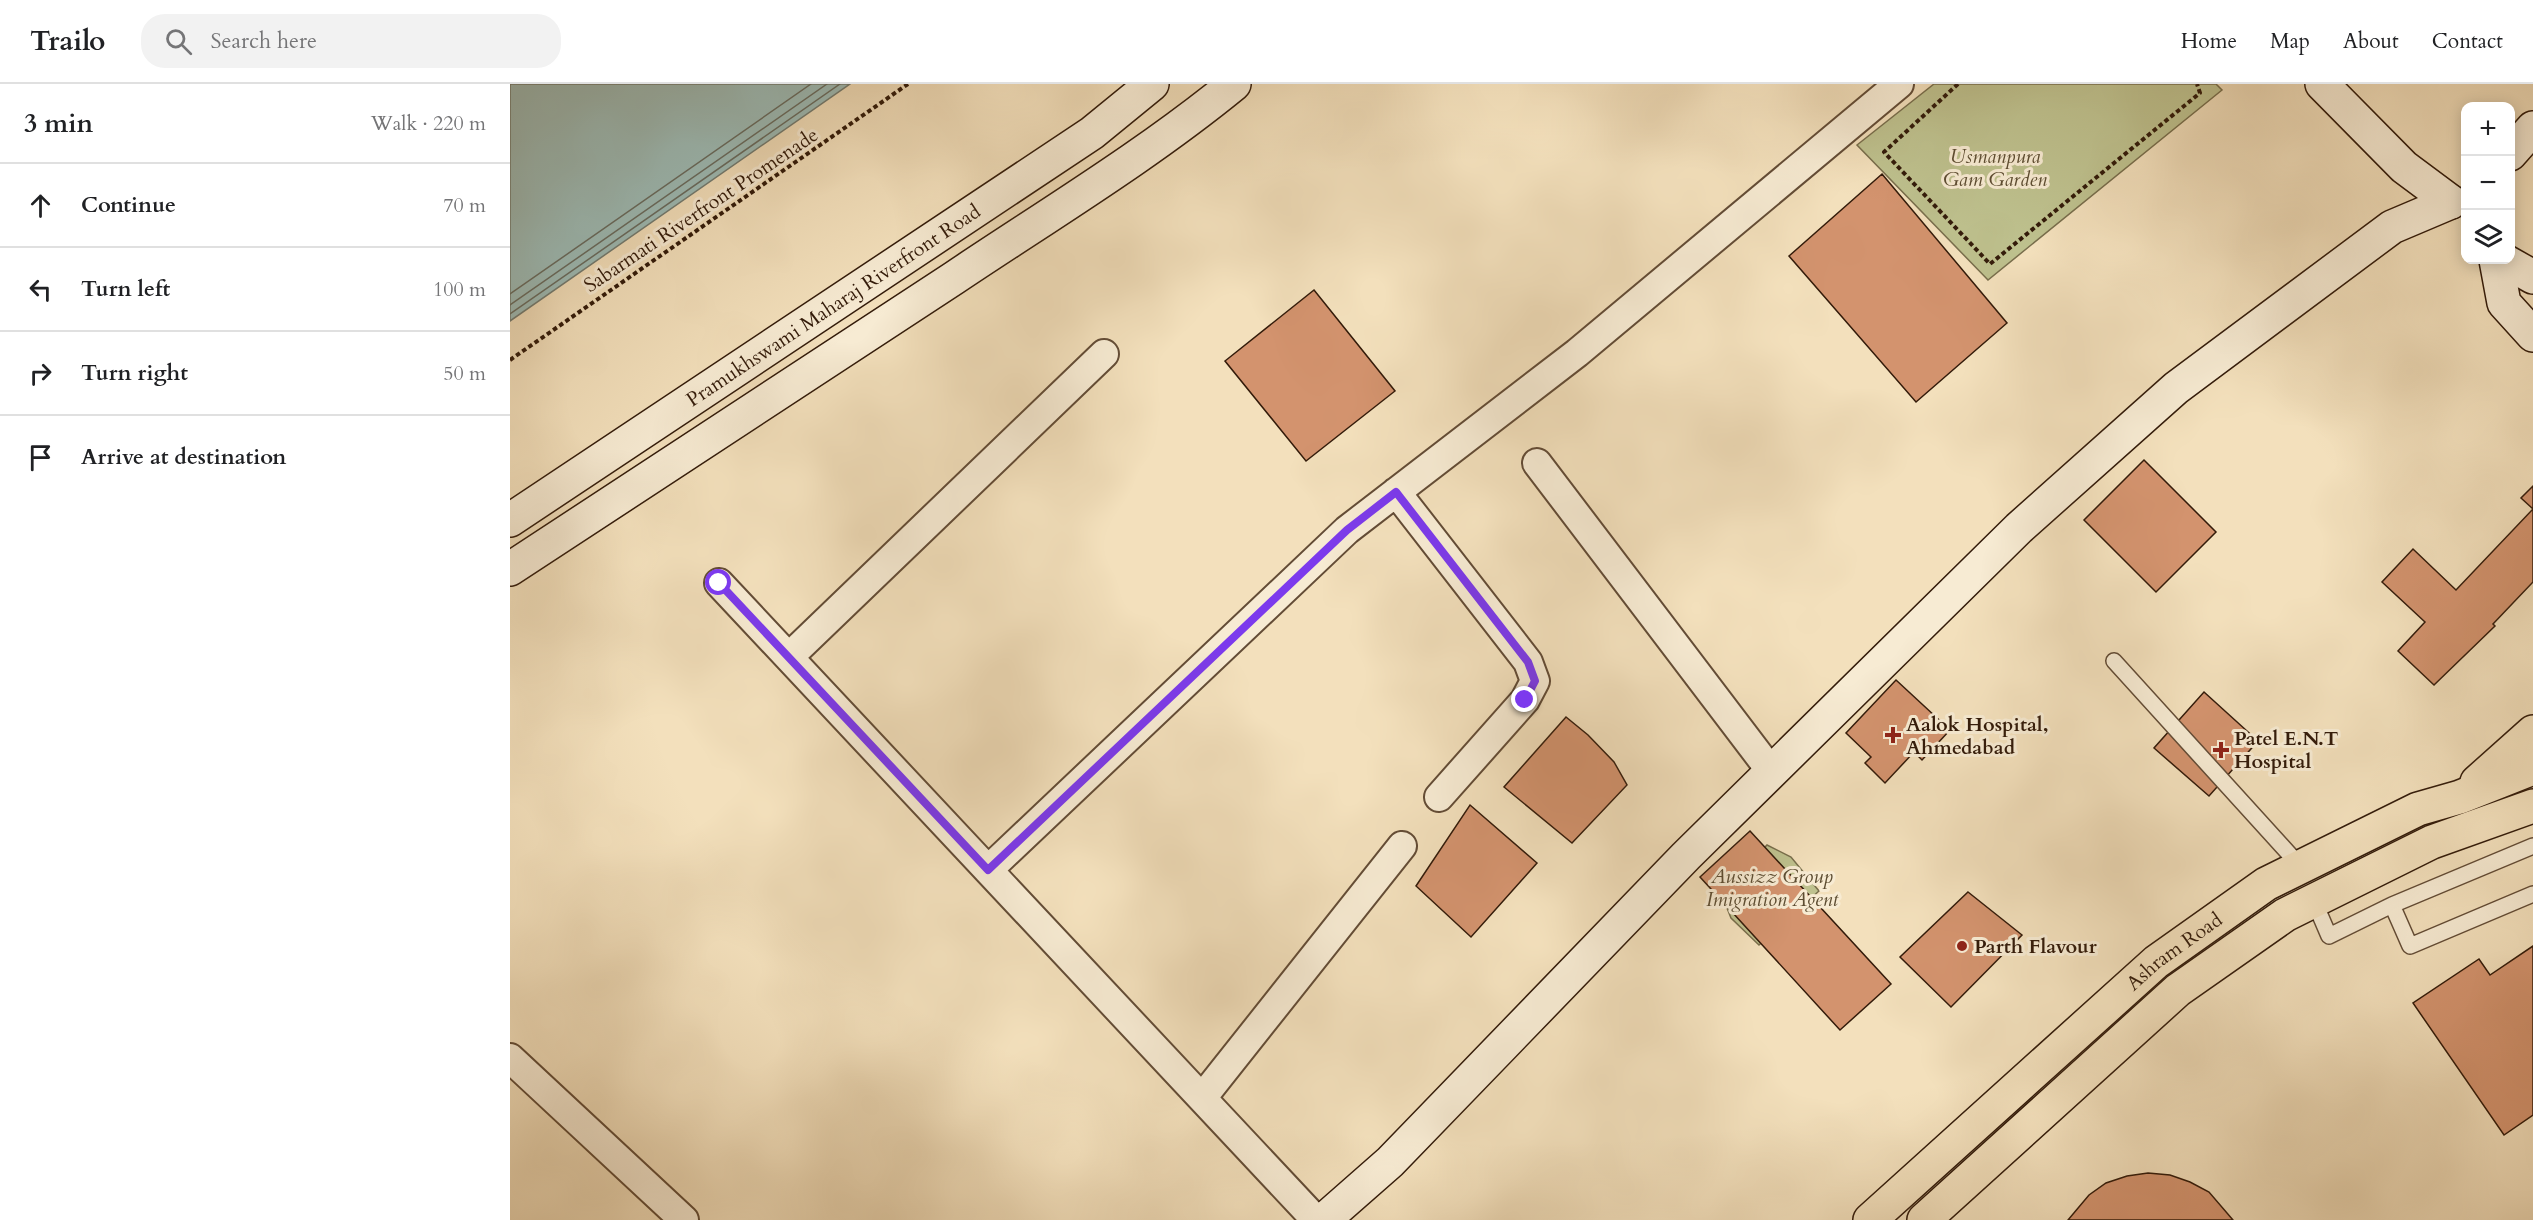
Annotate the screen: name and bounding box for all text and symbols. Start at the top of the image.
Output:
search box [141,14,561,68]
text: Trailo [30,22,105,60]
icon: search [162,25,195,58]
text: Search here [210,26,317,56]
text: Home [2181,27,2237,56]
text: Map [2270,27,2310,56]
text: About [2343,27,2399,56]
text: Contact [2432,27,2503,56]
map controls [2461,102,2515,264]
button: + [2461,102,2515,156]
text: 3 min [24,106,93,141]
text: Walk · 220 m [371,110,486,137]
street label: Sabarmati Riverfront Promenade [579,121,823,299]
park label: Usmanpura Gam Garden [1943,143,2047,193]
button: − [2461,156,2515,210]
icon: ahead [24,189,57,222]
text: Continue [81,190,176,220]
text: 70 m [443,192,486,219]
street label: Pramukhswami Maharaj Riverfront Road [681,197,986,413]
button: layers [2461,210,2515,264]
icon: left [24,273,57,306]
text: Turn left [81,274,170,304]
text: 100 m [433,276,486,303]
icon: right [24,357,57,390]
text: Turn right [81,358,188,388]
text: 50 m [443,360,486,387]
icon: arrive [24,441,57,474]
text: Arrive at destination [81,442,286,472]
route start [705,569,731,595]
route end [1511,686,1537,712]
place label: Aalok Hospital, Ahmedabad [1906,711,2049,761]
place label: Patel E.N.T Hospital [2234,725,2339,775]
marker: Aalok Hospital, Ahmedabad [1884,726,1902,744]
marker: Patel E.N.T Hospital [2212,741,2230,759]
park label: Aussizz Group Imigration Agent [1706,863,1839,913]
street label: Ashram Road [2120,906,2228,996]
place label: Parth Flavour [1974,933,2098,960]
marker: Parth Flavour [1955,939,1969,953]

